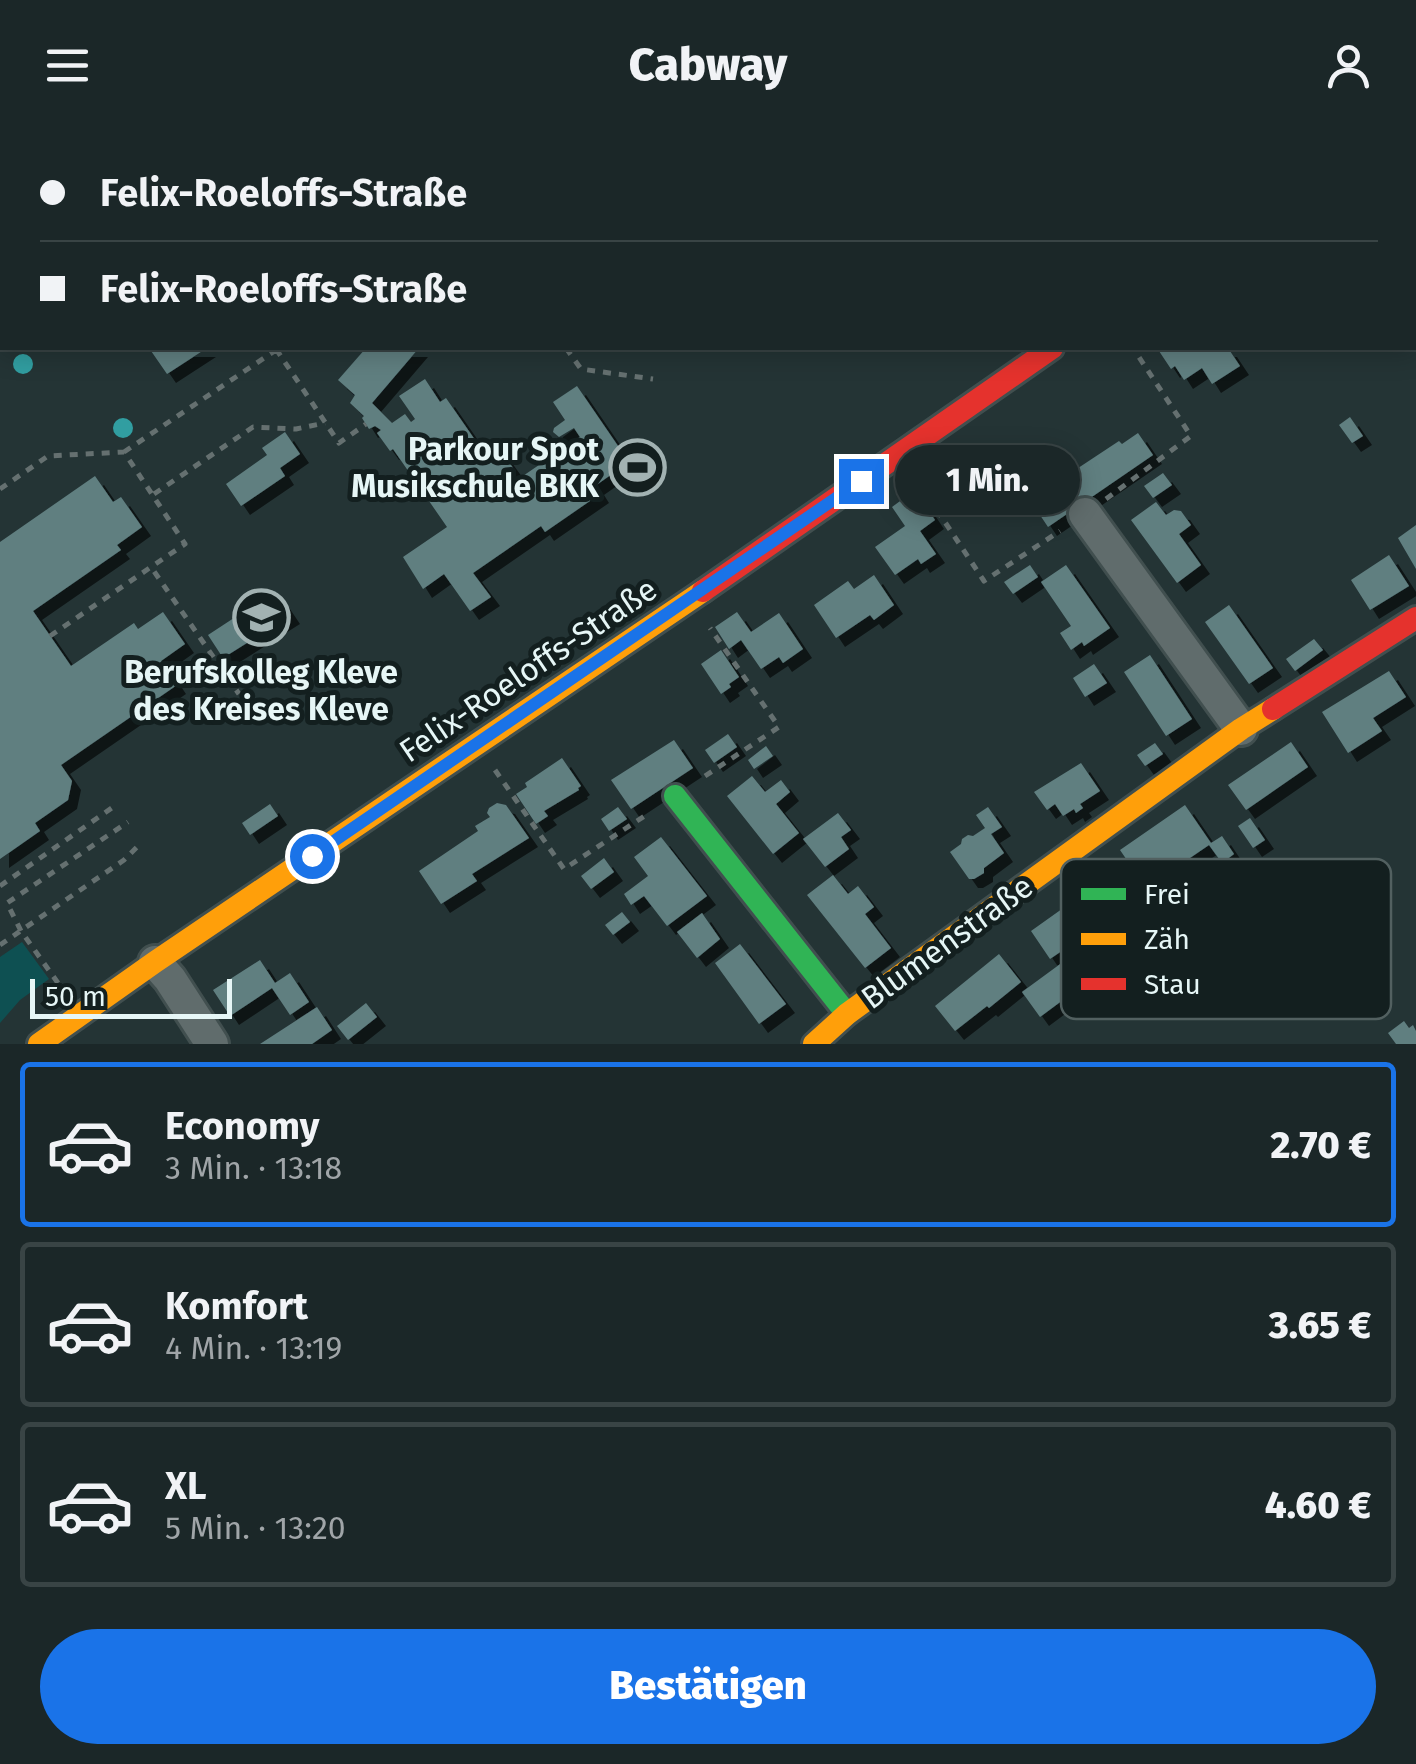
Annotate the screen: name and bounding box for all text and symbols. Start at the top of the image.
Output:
icon: menu [40,38,95,93]
text: Cabway [629,38,787,92]
icon: person [1321,38,1376,93]
text: Felix-Roeloffs-Straße [100,170,467,216]
text: Felix-Roeloffs-Straße [100,266,467,312]
place label: Parkour Spot Musikschule BKK [351,430,600,505]
sports icon: Parkour Spot Musikschule BKK [608,437,668,497]
callout: 1 Min. [896,446,1081,516]
route end [839,459,884,504]
text: 1 Min. [946,461,1029,499]
street label: Felix-Roeloffs-Straße [392,570,664,770]
school or university icon: Berufskolleg Kleve des Kreises Kleve [231,588,291,648]
place label: Berufskolleg Kleve des Kreises Kleve [124,653,398,728]
route start [290,834,335,879]
legend [1061,859,1391,1019]
street label: Blumenstraße [854,867,1040,1017]
text: Frei [1144,878,1190,911]
text: Zäh [1144,923,1190,956]
text: Stau [1144,968,1201,1001]
scale bar [30,974,232,1018]
text: 50 m [45,980,106,1013]
icon: car [45,1100,135,1190]
text: Economy [165,1103,320,1149]
text: 2.70 € [1270,1122,1371,1168]
text: 3 Min. · 13:18 [165,1149,342,1187]
icon: car [45,1280,135,1370]
text: Komfort [165,1283,308,1329]
text: 3.65 € [1269,1302,1371,1348]
text: 4 Min. · 13:19 [165,1329,342,1367]
icon: car [45,1460,135,1550]
text: XL [165,1463,207,1509]
text: 4.60 € [1265,1482,1371,1528]
text: 5 Min. · 13:20 [165,1509,346,1547]
button: Bestätigen [40,1629,1376,1744]

